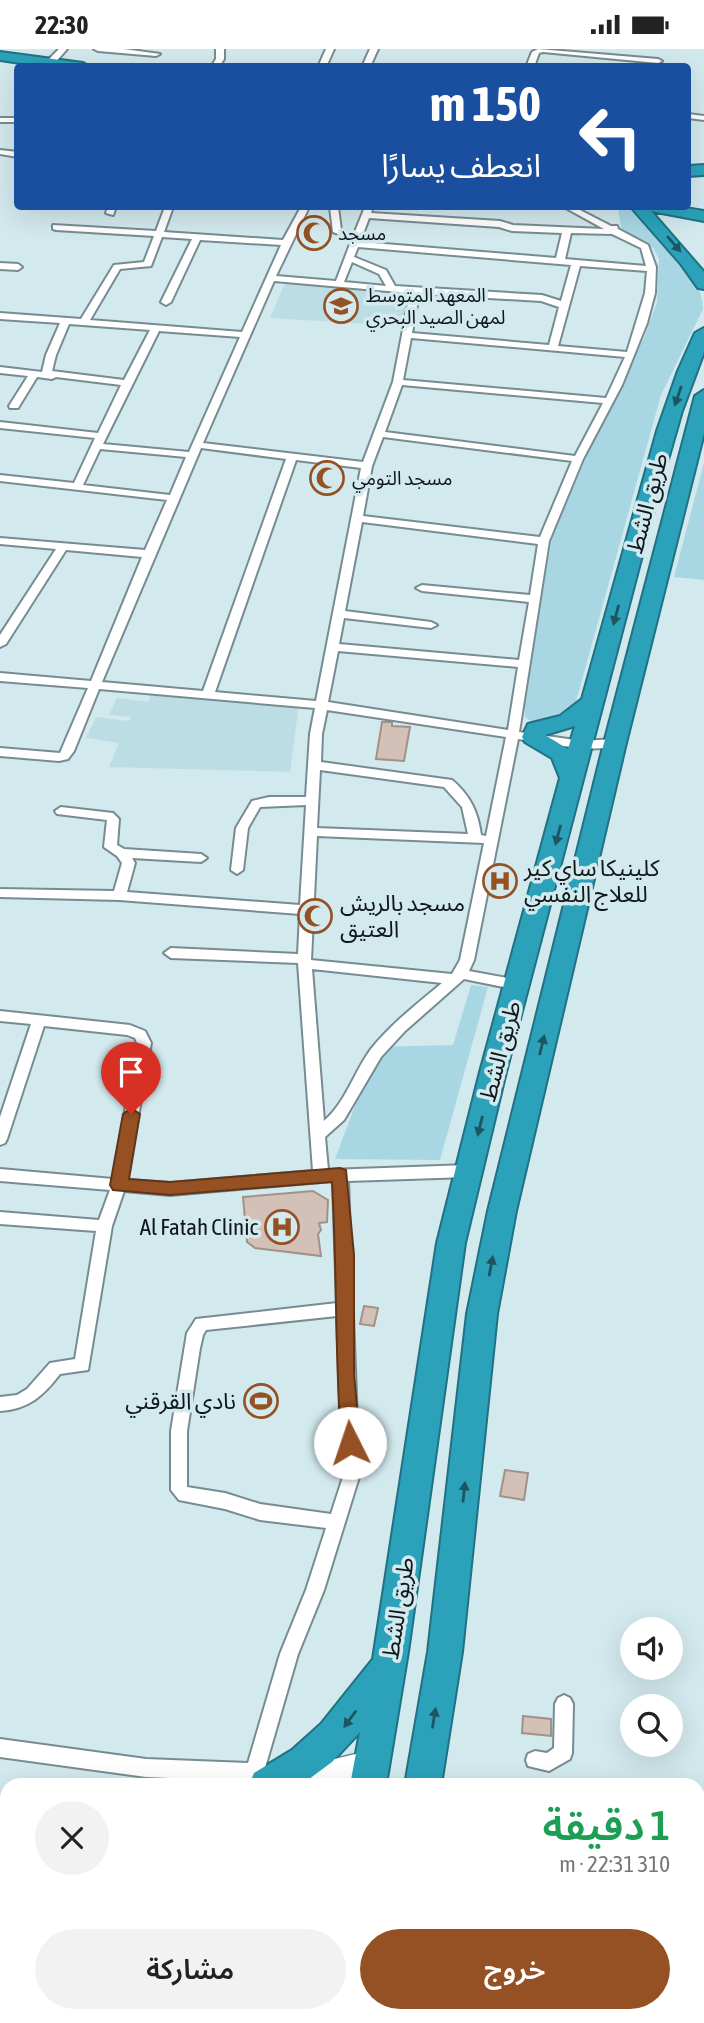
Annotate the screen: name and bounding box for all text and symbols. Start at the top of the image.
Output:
text: 22:30 [35,10,89,40]
text: 150 m [430,75,541,131]
icon: left [565,91,656,182]
text: انعطف يسارًا [381,147,541,184]
mosque icon: مسجد [295,214,333,252]
place label: مسجد [338,222,386,244]
one-way arrow [666,235,682,253]
place label: المعهد المتوسط لمهن الصيد البحري [366,284,505,332]
school or university icon: المعهد المتوسط لمهن الصيد البحري [322,287,360,325]
one-way arrow [672,386,683,407]
street label: طريق الشط [621,450,674,556]
mosque icon: مسجد التومي [308,459,346,497]
place label: مسجد التومي [352,467,452,493]
one-way arrow [611,605,621,626]
one-way arrow [552,824,563,846]
place label: كلينيكا ساي كير للعلاج النفسي [523,855,660,911]
hospital icon: كلينيكا ساي كير للعلاج النفسي [481,862,519,900]
place label: مسجد بالريش العتيق [340,890,465,943]
mosque icon: مسجد بالريش العتيق [296,897,334,935]
street label: طريق الشط [474,998,527,1104]
one-way arrow [537,1034,548,1056]
pin [101,1042,161,1114]
icon: arrive [112,1053,150,1091]
one-way arrow [474,1115,485,1137]
hospital icon: Al Fatah Clinic [263,1208,301,1246]
place label: Al Fatah Clinic [140,1214,258,1240]
one-way arrow [486,1255,497,1277]
sports icon: نادي القرقني [242,1382,280,1420]
place label: نادي القرقني [125,1388,236,1418]
position arrow [313,1406,387,1480]
one-way arrow [458,1481,469,1503]
street label: طريق الشط [377,1555,420,1661]
map controls [620,1617,683,1757]
button: sound [620,1617,683,1680]
button: search [620,1694,683,1757]
one-way arrow [429,1707,440,1729]
one-way arrow [343,1710,357,1728]
button: close [35,1801,109,1875]
text: 1 دقيقة [543,1801,670,1849]
text: 310 m · 22:31 [559,1851,670,1877]
button: مشاركة [35,1929,346,2009]
button: خروج [360,1929,670,2009]

